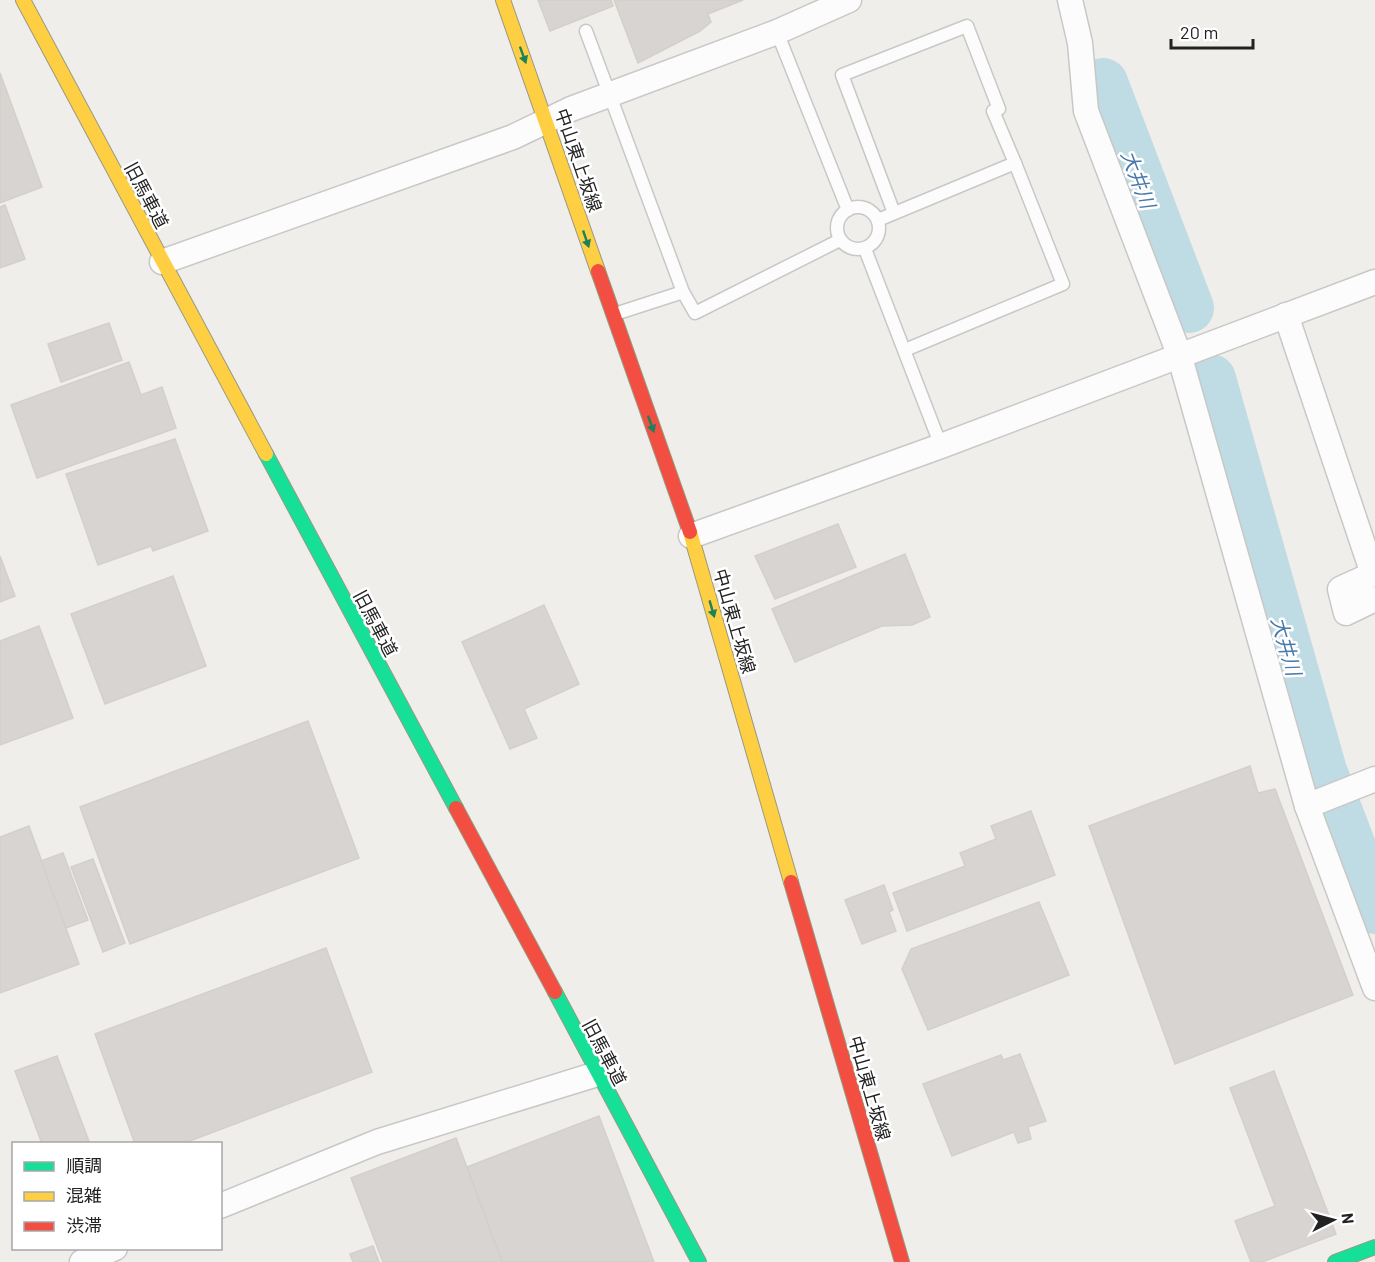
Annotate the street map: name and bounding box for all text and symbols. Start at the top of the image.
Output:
scale bar [1171,12,1254,50]
text: 20 m [1180,21,1218,43]
one-way arrow [518,46,528,64]
street label: 中山東上坂線 [551,105,607,215]
water label: 大井川 [1117,147,1162,213]
street label: 旧馬車道 [120,158,174,232]
one-way arrow [582,231,592,249]
one-way arrow [646,415,656,433]
street label: 中山東上坂線 [710,566,760,676]
street label: 旧馬車道 [349,586,403,660]
one-way arrow [708,600,717,618]
water label: 大井川 [1267,614,1307,680]
street label: 旧馬車道 [578,1015,632,1089]
street label: 中山東上坂線 [845,1033,895,1143]
legend [12,1142,222,1250]
text: 順調 [66,1154,102,1176]
text: 混雑 [66,1184,102,1206]
north arrow [1303,1190,1363,1250]
text: N [1338,1212,1358,1225]
text: 渋滞 [66,1214,102,1236]

